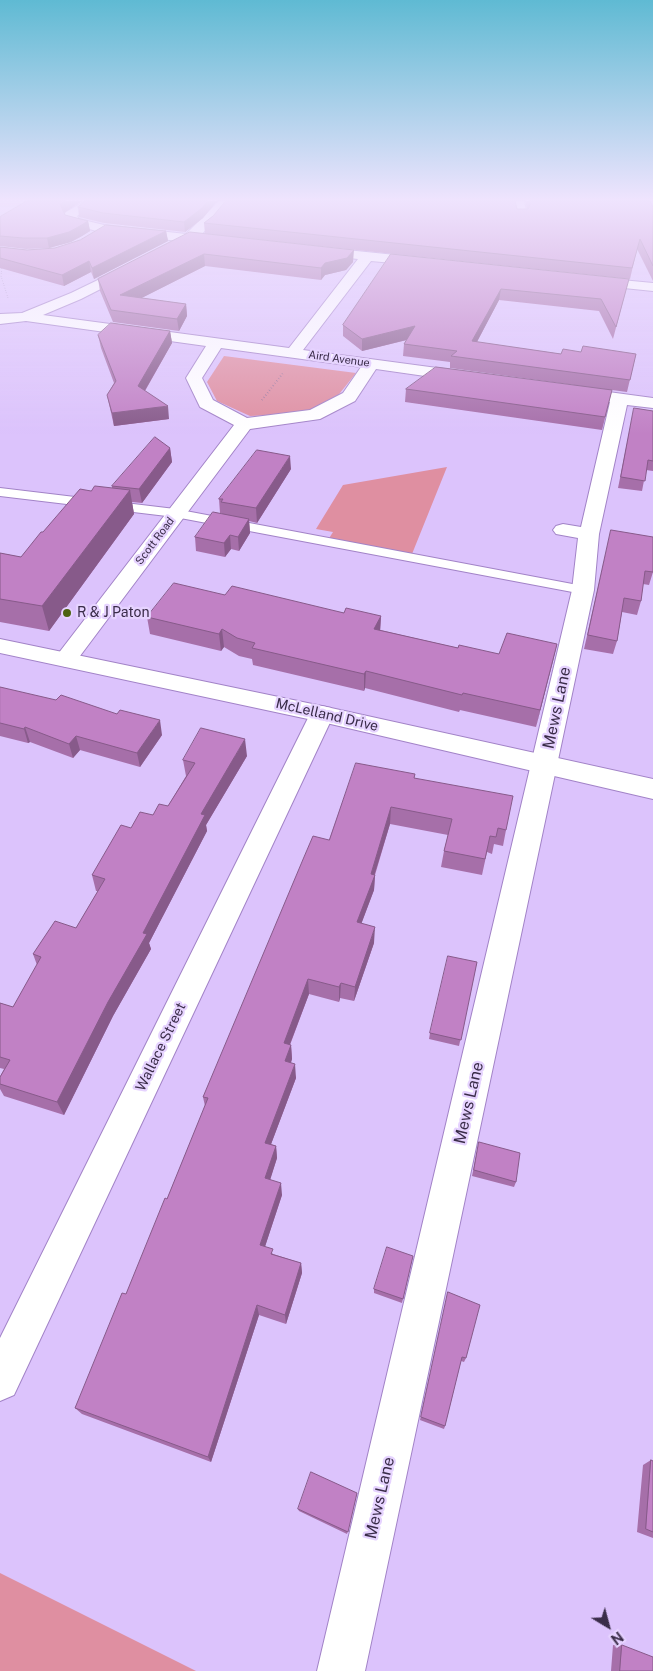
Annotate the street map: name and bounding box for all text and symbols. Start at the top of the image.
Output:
street label: Aird Avenue [307,348,371,370]
street label: Scott Road [133,515,177,567]
place label: R & J Paton [77,605,150,621]
marker: R & J Paton [61,607,73,619]
street label: Mews Lane [539,665,575,751]
street label: McLelland Drive [274,695,380,735]
street label: Wallace Street [132,1000,190,1094]
street label: Mews Lane [450,1060,488,1146]
street label: Mews Lane [361,1455,399,1541]
north arrow [583,1601,633,1651]
text: N [608,1628,626,1648]

